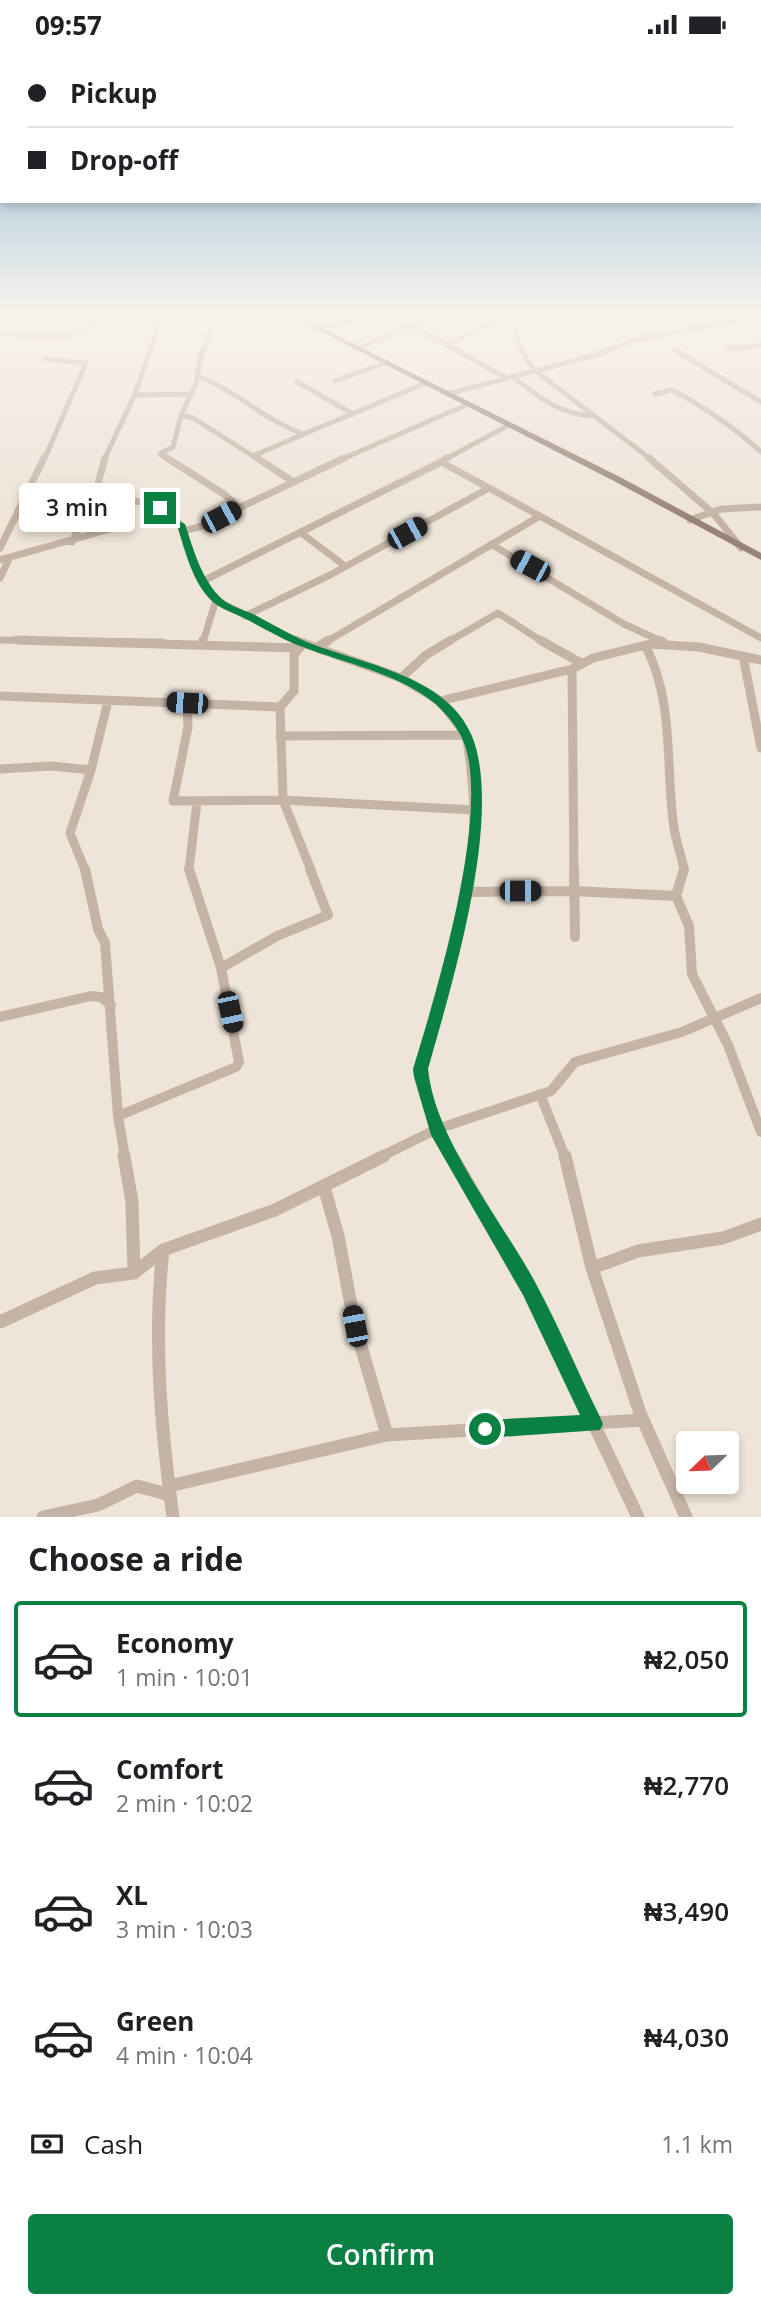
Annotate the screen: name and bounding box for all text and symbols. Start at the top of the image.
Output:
text: 09:57 [35,7,102,43]
text: Pickup [70,75,157,111]
text: Drop-off [70,142,178,178]
callout: 3 min [20,483,136,533]
text: 3 min [46,491,108,523]
route end [144,492,176,524]
car [198,498,245,536]
car [384,514,431,552]
car [507,547,554,585]
car [166,691,209,715]
car [500,881,542,902]
car [216,989,245,1035]
car [341,1303,370,1349]
route start [469,1413,501,1445]
north arrow [676,1431,738,1495]
map controls [676,1431,739,1494]
text: Choose a ride [28,1537,243,1580]
text: Economy [116,1625,234,1661]
icon: car [32,1628,95,1691]
text: ₦2,050 [644,1641,729,1677]
text: 1 min · 10:01 [116,1661,253,1693]
text: Comfort [116,1751,223,1787]
icon: car [32,1754,95,1817]
text: ₦2,770 [644,1767,729,1803]
text: 2 min · 10:02 [116,1787,253,1819]
text: XL [116,1877,148,1913]
icon: car [32,1880,95,1943]
text: ₦3,490 [644,1893,729,1929]
text: 3 min · 10:03 [116,1913,253,1945]
text: Green [116,2003,194,2039]
icon: car [32,2006,95,2069]
text: ₦4,030 [644,2019,729,2055]
text: 4 min · 10:04 [116,2039,253,2071]
icon: cash [28,2125,66,2163]
text: Cash [84,2126,143,2162]
text: 1.1 km [661,2128,733,2160]
button: Confirm [28,2214,733,2294]

